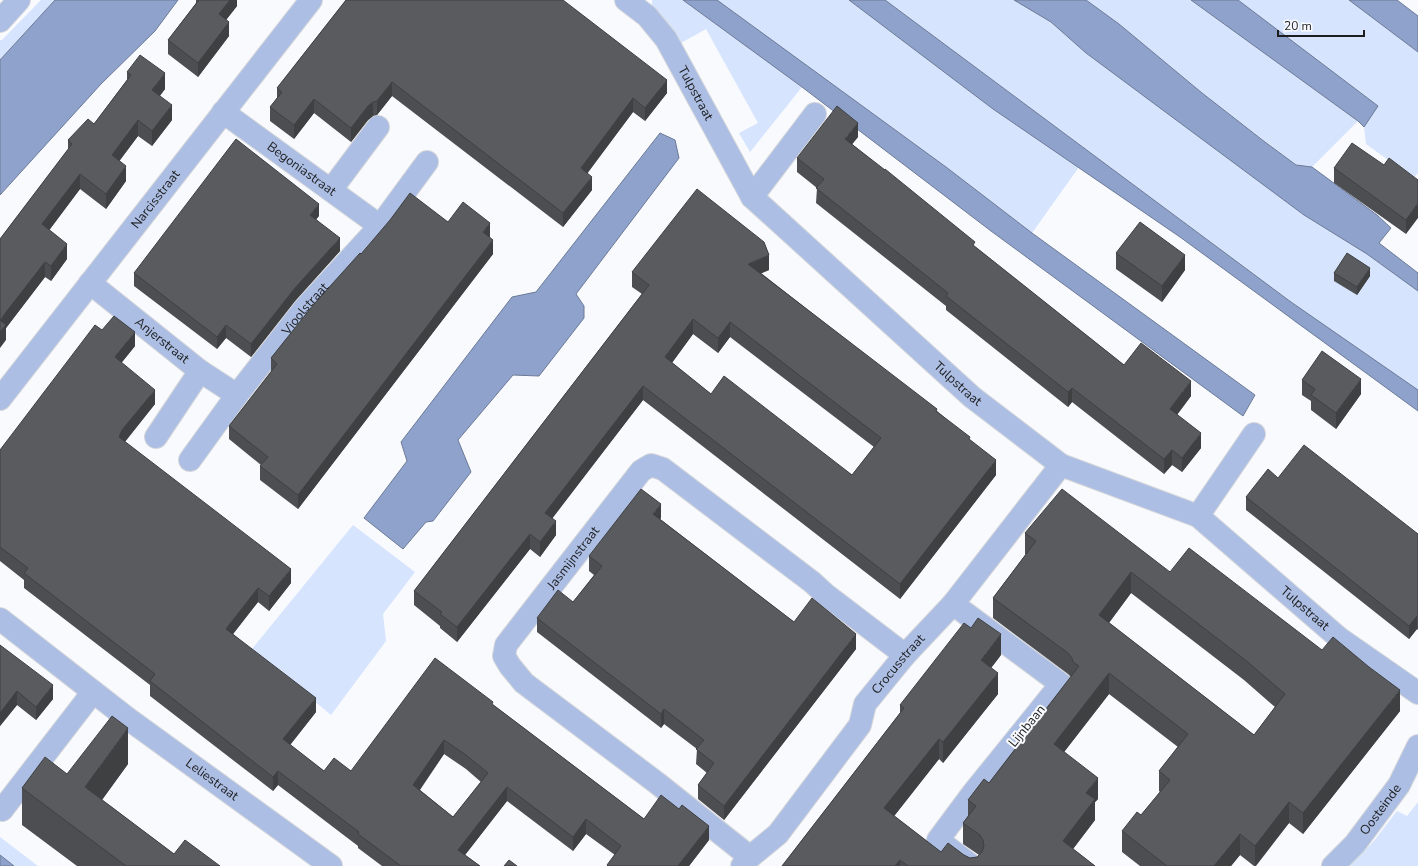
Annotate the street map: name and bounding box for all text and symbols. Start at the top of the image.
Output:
scale bar [1278,12,1364,38]
text: 20 m [1284,18,1312,34]
street label: Tulpstraat [673,63,718,124]
street label: Begoniastraat [263,138,340,201]
street label: Narcisstraat [127,166,184,233]
street label: Vioolstraat [277,278,333,340]
street label: Anjerstraat [131,313,193,368]
street label: Tulpstraat [930,357,986,411]
street label: Jasmijnstraat [542,522,604,594]
street label: Tulpstraat [1277,582,1334,635]
street label: Crocusstraat [867,630,929,698]
street label: Lijnbaan [1004,701,1050,751]
street label: Leliestraat [182,754,242,805]
street label: Oosteinde [1356,780,1406,839]

